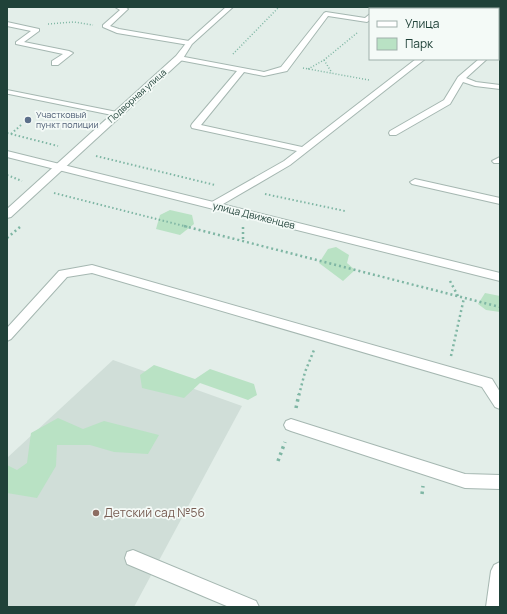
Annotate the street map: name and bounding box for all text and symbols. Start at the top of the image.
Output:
legend [369,8,499,60]
text: Улица [405,15,439,32]
text: Парк [405,35,434,52]
street label: Подворная улица [104,66,169,126]
place label: Участковый пункт полиции [36,108,99,131]
marker: Участковый пункт полиции [23,115,33,125]
street label: улица Движенцев [211,198,297,232]
place label: Детский сад №56 [104,504,205,521]
marker: Детский сад №56 [91,508,101,518]

